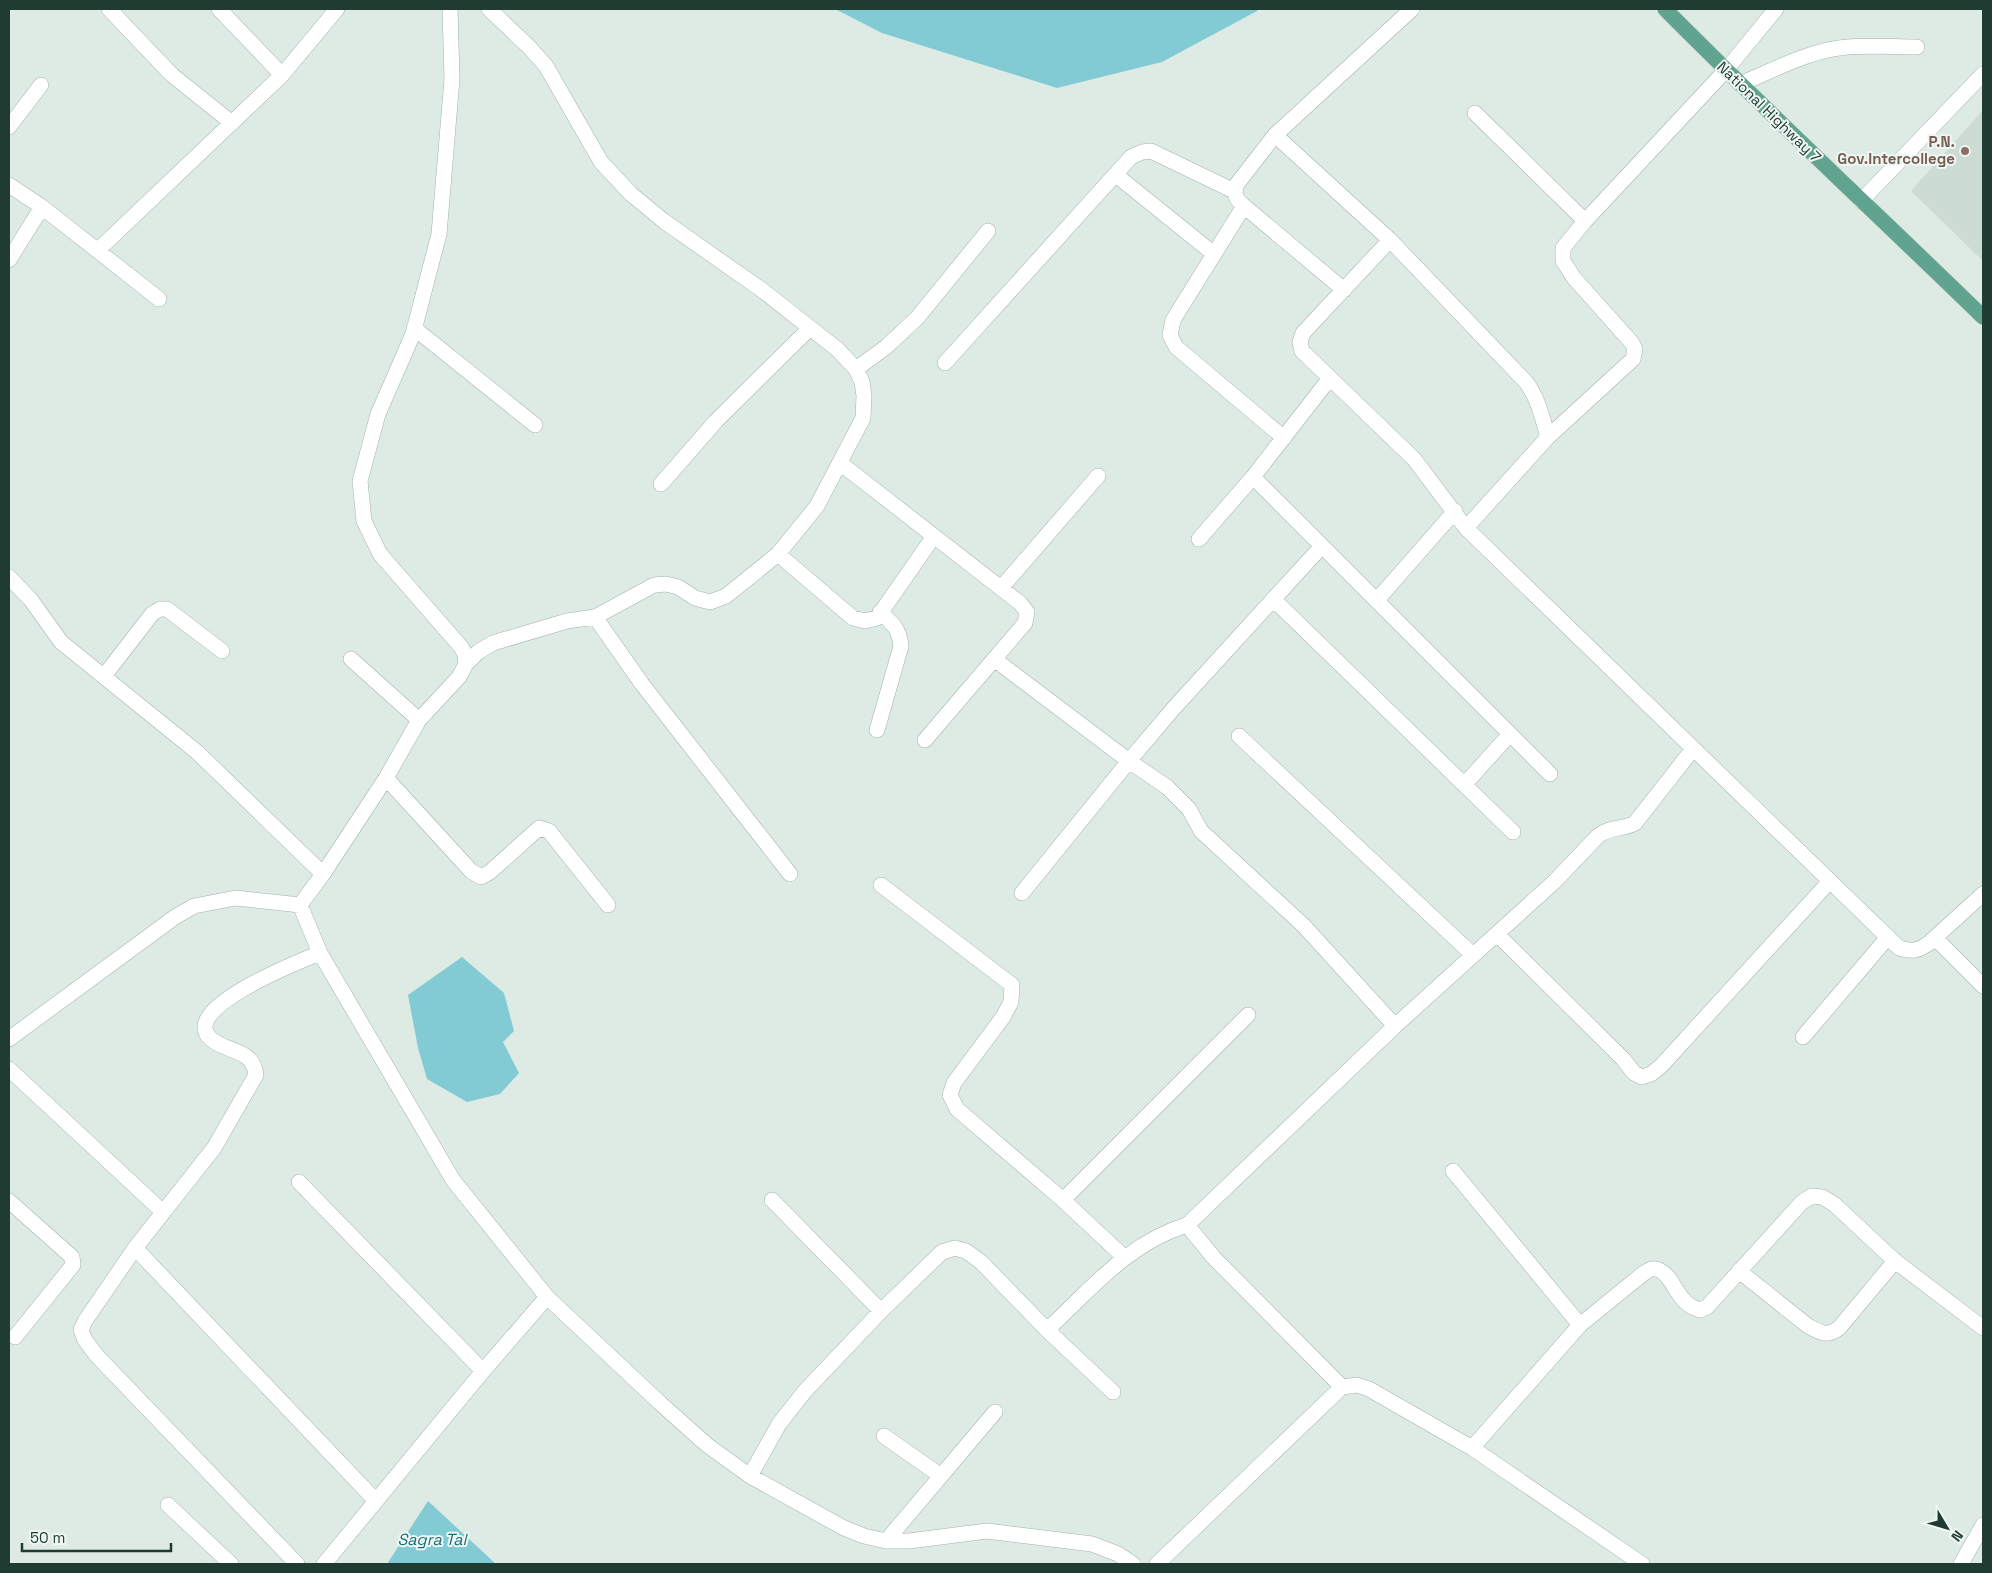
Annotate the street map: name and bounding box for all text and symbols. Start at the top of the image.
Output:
street label: National Highway 7 [1713,57,1825,166]
place label: P.N. Gov.Intercollege [1837,132,1955,168]
marker: P.N. Gov.Intercollege [1959,145,1971,157]
north arrow [1922,1503,1972,1553]
scale bar [22,1520,171,1552]
text: N [1947,1527,1967,1545]
text: 50 m [30,1528,65,1547]
water label: Sagra Tal [398,1529,469,1550]

